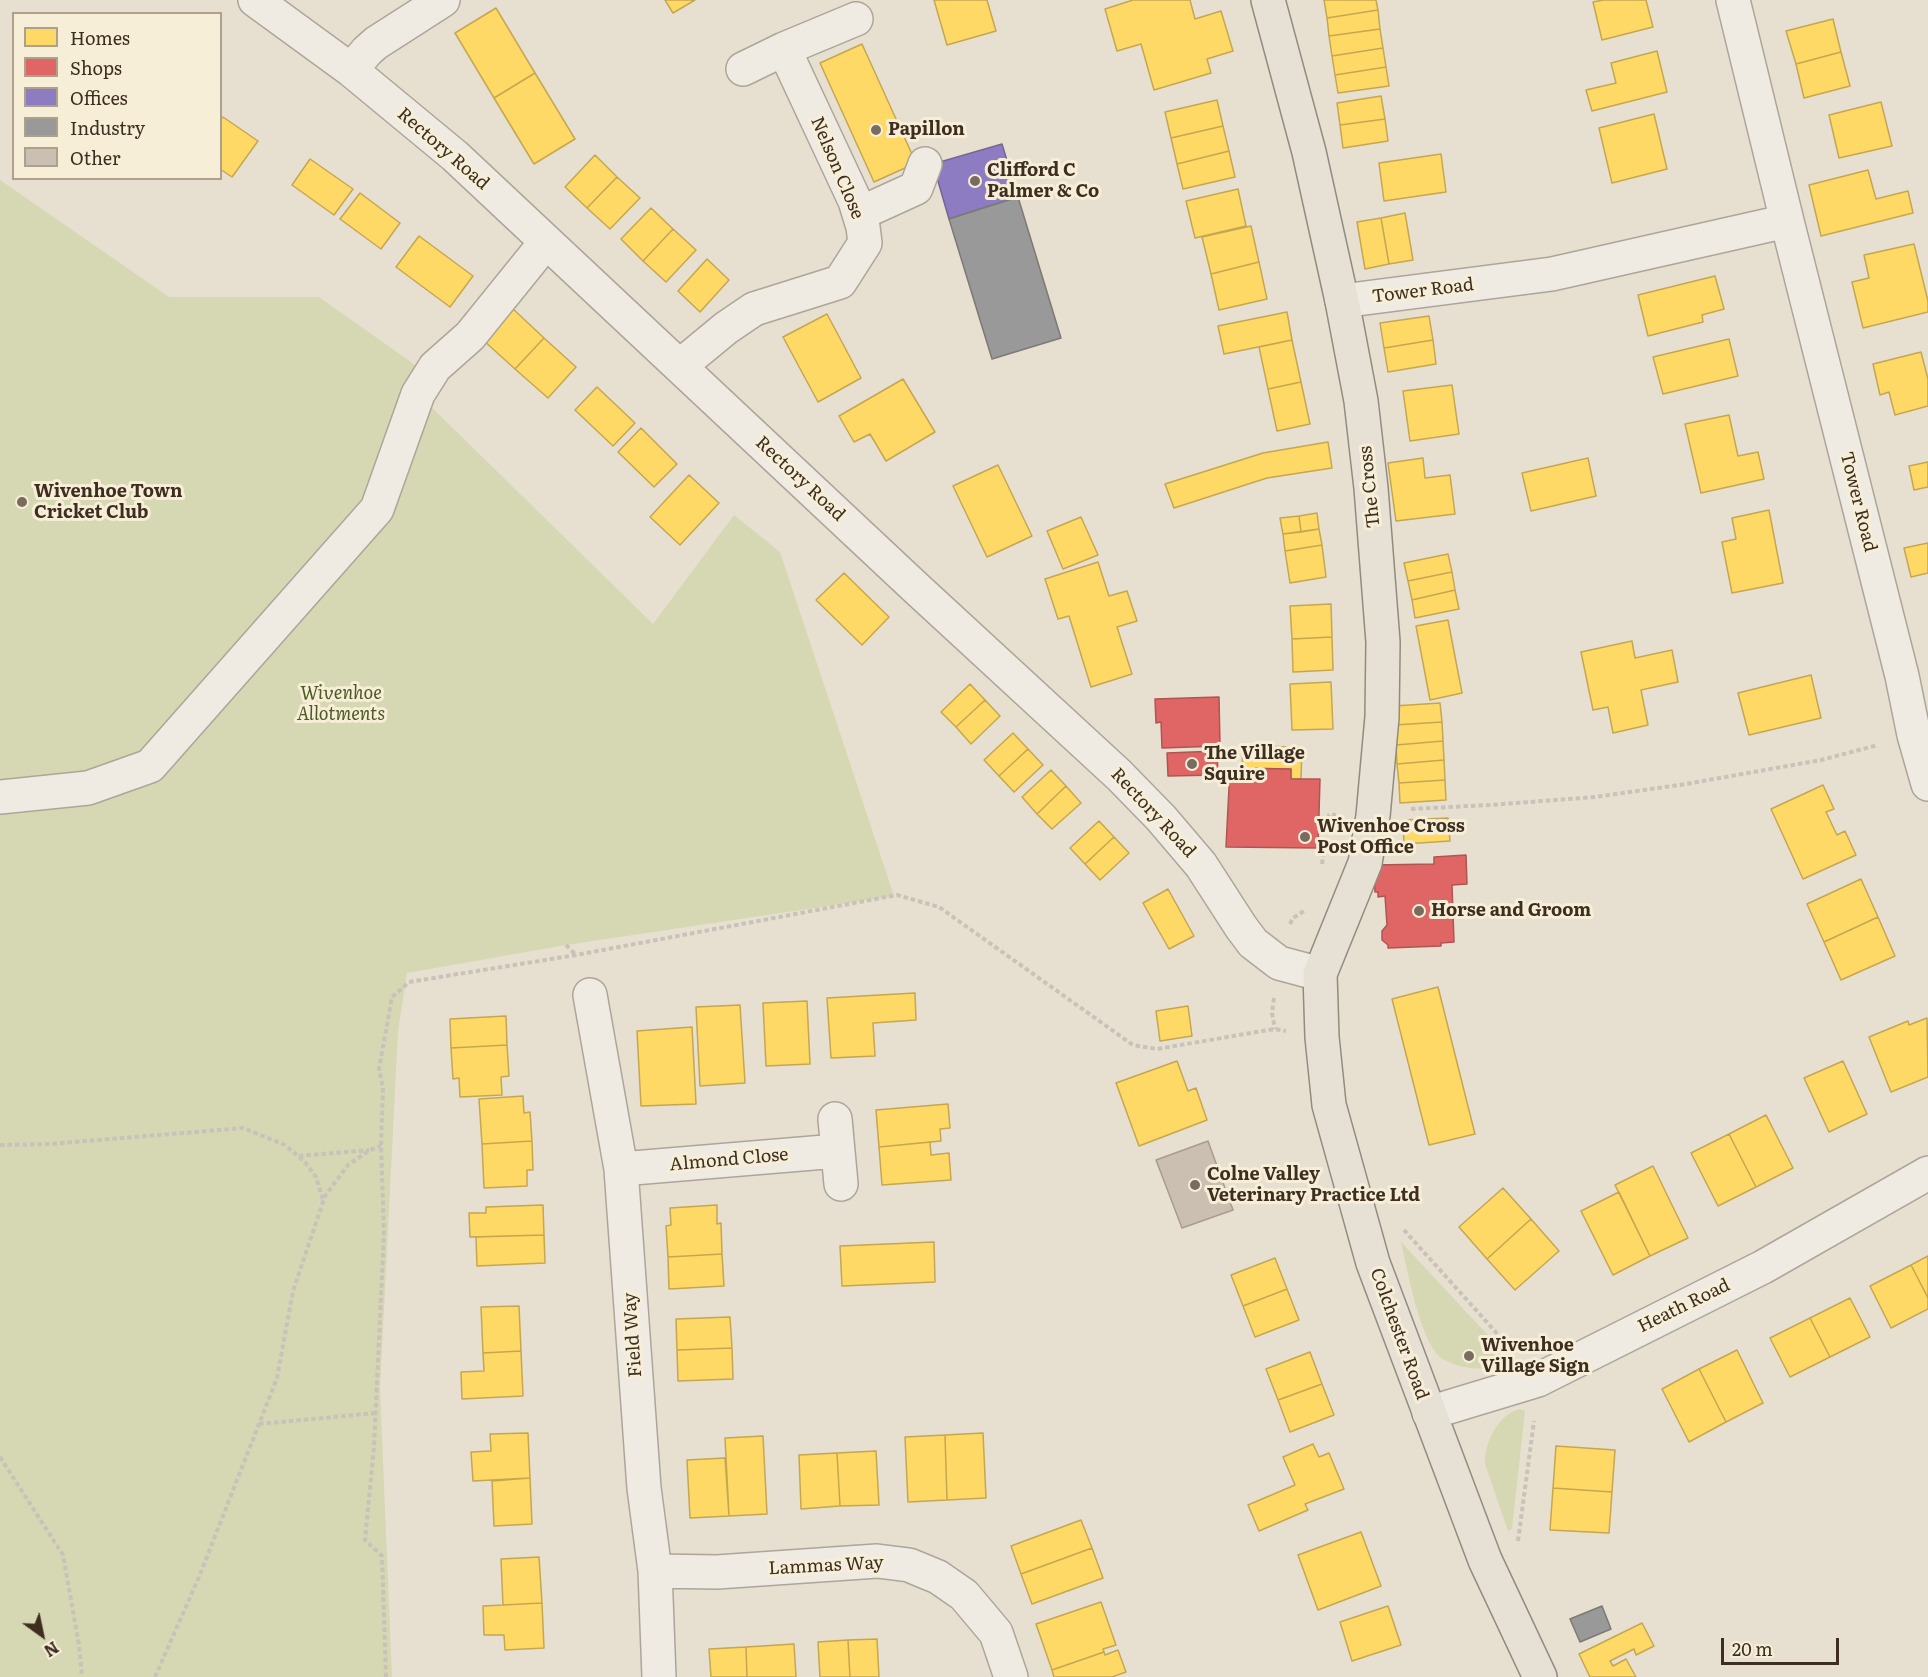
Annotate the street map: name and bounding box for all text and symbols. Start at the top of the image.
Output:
legend [12,12,222,180]
text: Homes [70,24,130,51]
text: Shops [70,54,122,81]
text: Offices [70,84,128,111]
street label: Rectory Road [393,103,493,195]
street label: Nelson Close [806,113,868,223]
text: Industry [70,114,145,141]
place label: Papillon [888,119,965,141]
marker: Papillon [869,123,883,137]
text: Other [70,144,120,171]
place label: Clifford C Palmer & Co [987,160,1099,202]
marker: Clifford C Palmer & Co [968,174,982,188]
street label: Tower Road [1371,274,1475,308]
street label: Rectory Road [751,432,849,526]
street label: The Cross [1355,445,1385,529]
street label: Tower Road [1835,450,1881,554]
place label: Wivenhoe Town Cricket Club [34,481,183,524]
marker: Wivenhoe Town Cricket Club [15,495,29,509]
park label: Wivenhoe Allotments [297,683,385,726]
place label: The Village Squire [1204,743,1305,786]
marker: The Village Squire [1185,757,1199,771]
street label: Rectory Road [1106,764,1200,862]
place label: Wivenhoe Cross Post Office [1317,816,1465,858]
marker: Wivenhoe Cross Post Office [1298,830,1312,844]
place label: Horse and Groom [1431,900,1591,922]
marker: Horse and Groom [1412,904,1426,918]
street label: Almond Close [669,1144,789,1176]
place label: Colne Valley Veterinary Practice Ltd [1207,1164,1420,1206]
marker: Colne Valley Veterinary Practice Ltd [1188,1178,1202,1192]
street label: Colchester Road [1365,1265,1433,1403]
street label: Heath Road [1634,1274,1734,1338]
street label: Field Way [619,1292,647,1378]
place label: Wivenhoe Village Sign [1481,1335,1590,1378]
marker: Wivenhoe Village Sign [1462,1349,1476,1363]
street label: Lammas Way [768,1552,884,1580]
north arrow [12,1605,72,1665]
scale bar [1724,1626,1842,1664]
text: 20 m [1732,1635,1773,1662]
text: N [40,1636,64,1664]

